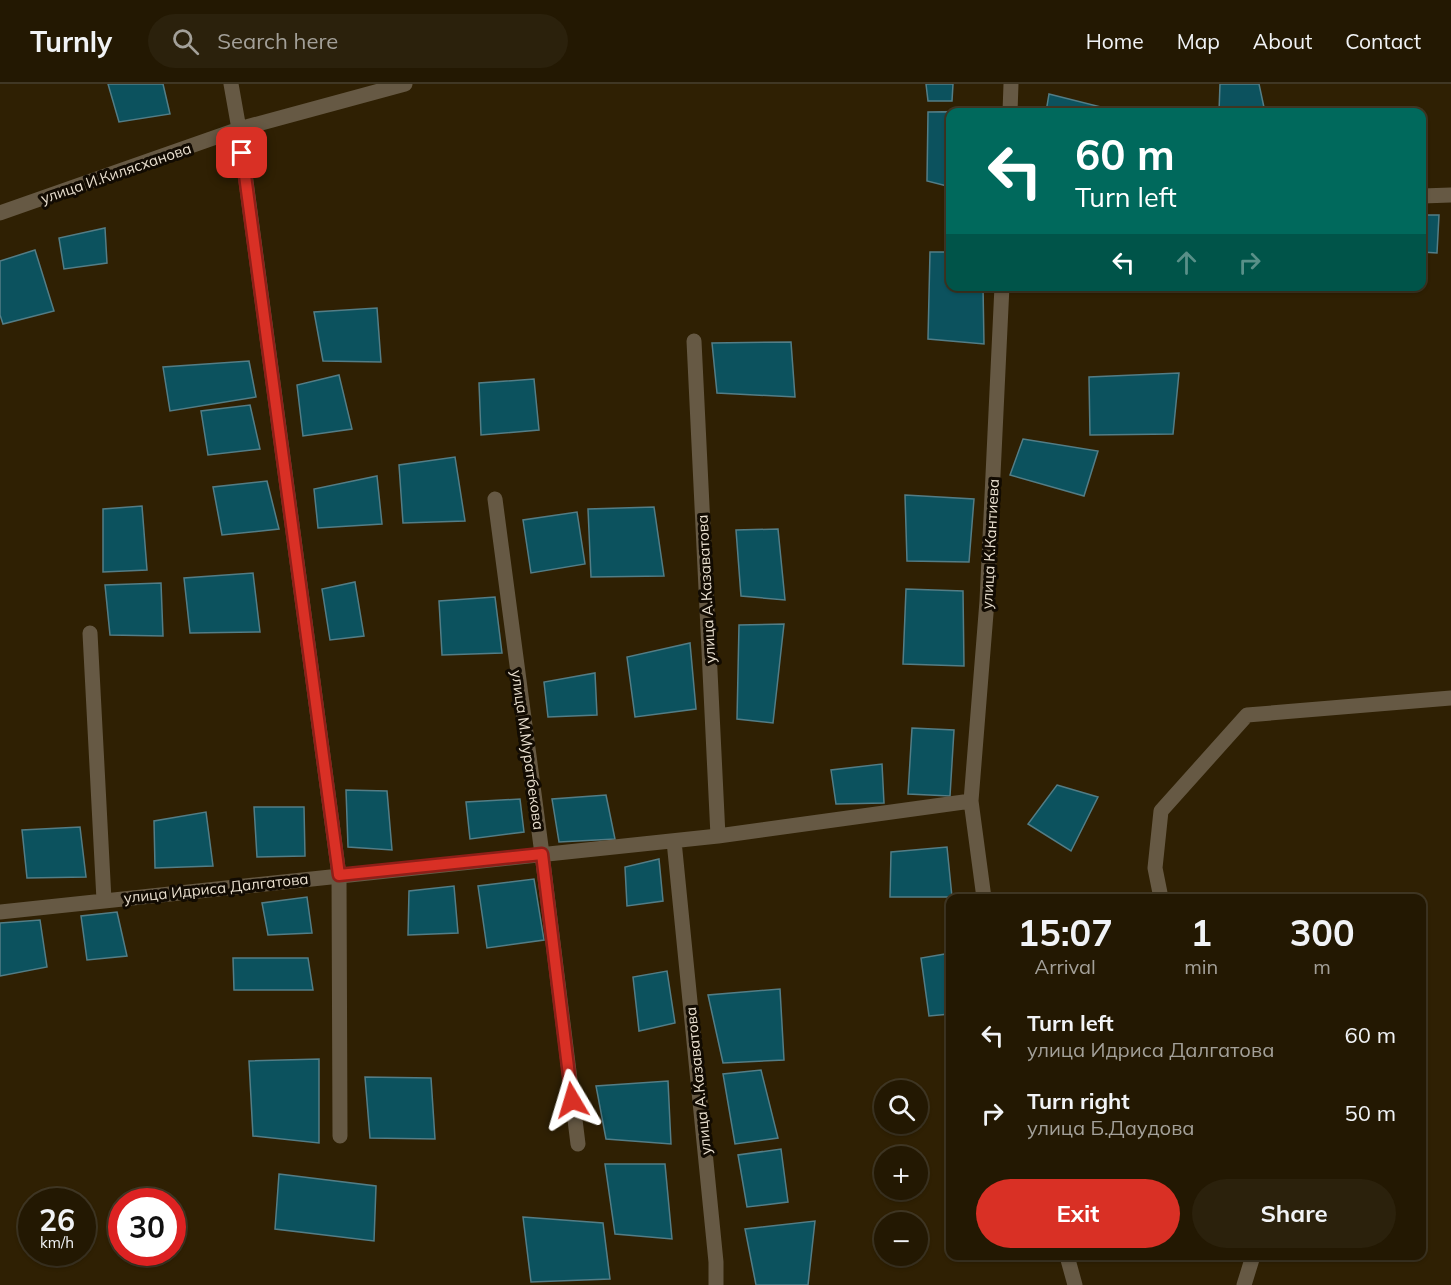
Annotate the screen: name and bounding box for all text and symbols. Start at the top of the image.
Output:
search box [148,14,568,68]
text: Turnly [30,24,112,59]
icon: search [169,25,202,58]
text: Search here [217,27,338,55]
text: Home [1086,28,1144,54]
text: Map [1177,28,1220,54]
text: About [1253,28,1312,54]
text: Contact [1345,28,1421,54]
pin [216,127,267,178]
text: 60 m [1075,128,1175,181]
icon: left [976,132,1054,210]
icon: arrive [225,136,258,169]
street label: улица И.Килясханова [38,138,194,208]
text: Turn left [1075,180,1177,214]
icon: left [1107,246,1140,279]
icon: ahead [1170,246,1203,279]
icon: right [1233,246,1266,279]
street label: улица К.Кантиева [977,478,1003,610]
street label: улица А.Казаватова [693,514,719,664]
street label: улица М.Муратбекова [507,669,549,831]
street label: улица Идриса Далгатова [123,869,309,907]
text: 15:07 [1017,910,1113,955]
text: 1 [1190,910,1212,955]
text: 300 [1290,910,1355,955]
text: Arrival [1035,954,1096,979]
text: min [1184,954,1218,979]
text: m [1313,954,1331,979]
street label: улица А.Казаватова [681,1006,715,1156]
text: Turn left [1027,1009,1114,1037]
icon: left [976,1019,1009,1052]
text: 60 m [1345,1021,1396,1049]
text: улица Идриса Далгатова [1027,1037,1274,1062]
position arrow [540,1068,604,1132]
map controls [874,1080,928,1266]
button: search [874,1080,928,1134]
text: Turn right [1027,1087,1130,1115]
icon: right [976,1097,1009,1130]
text: 50 m [1345,1099,1396,1127]
text: улица Б.Даудова [1027,1115,1195,1140]
button: + [874,1146,928,1200]
button: Exit [976,1179,1180,1248]
button: Share [1192,1179,1396,1248]
speed limit sign: 30 [108,1188,186,1266]
text: 26 [39,1201,75,1239]
button: − [874,1212,928,1266]
text: km/h [40,1233,74,1252]

